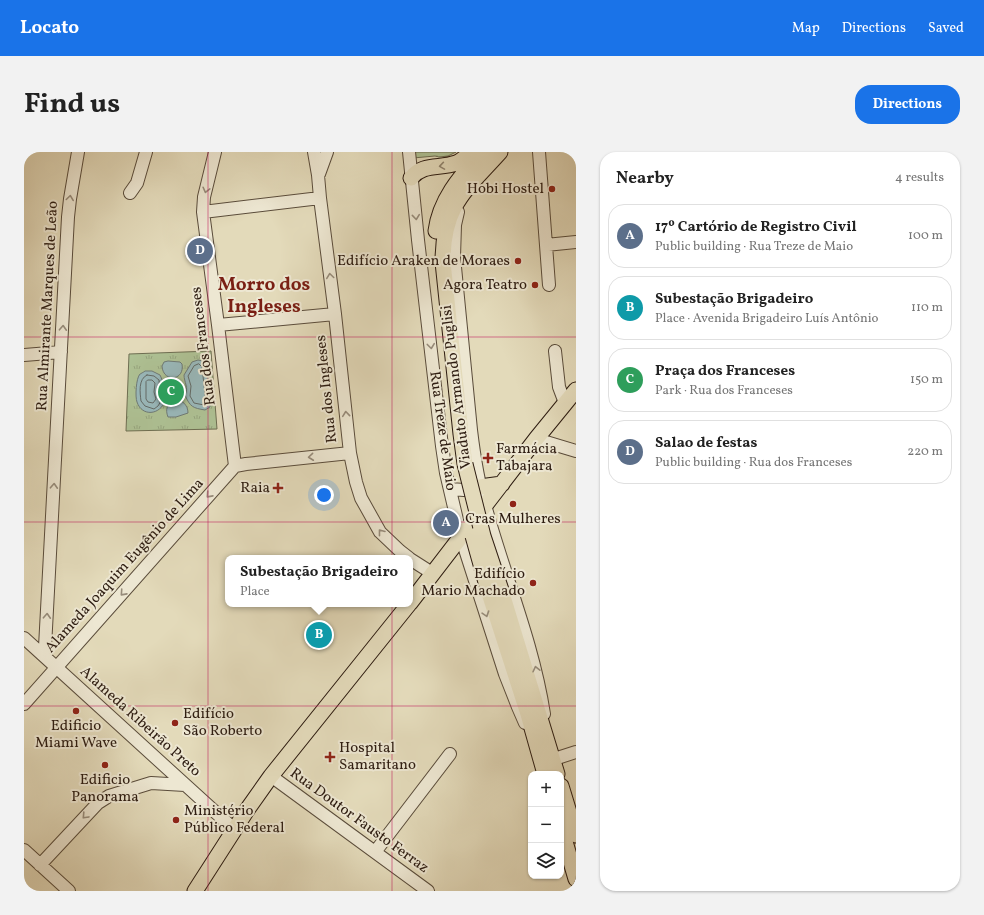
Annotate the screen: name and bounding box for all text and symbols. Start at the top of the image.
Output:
text: Locato [20,15,79,41]
text: Map [792,19,820,38]
text: Directions [842,19,906,38]
text: Saved [928,19,964,38]
text: Find us [24,85,120,124]
button: Directions [855,85,960,124]
one-way arrow [439,161,445,170]
text: Nearby [616,167,674,190]
text: 4 results [895,169,944,187]
place label: Hobi Hostel [467,179,544,200]
marker: Hobi Hostel [547,184,557,194]
one-way arrow [202,187,210,193]
one-way arrow [65,195,74,202]
street label: Rua Almirante Marques de Leão [32,200,64,412]
one-way arrow [411,214,420,220]
text: 17º Cartório de Registro Civil [655,217,857,238]
text: A [625,227,635,245]
text: 100 m [908,227,943,245]
pin: D [187,236,213,266]
text: Public building · Rua Treze de Maio [655,238,853,256]
place label: Edifício Araken de Moraes [337,251,510,272]
marker: Edifício Araken de Moraes [513,256,523,266]
district label: Morro dos Ingleses [218,272,311,320]
one-way arrow [326,272,335,279]
place label: Agora Teatro [443,275,527,296]
marker: Agora Teatro [530,280,540,290]
street label: Rua dos Franceses [186,285,222,407]
text: Subestação Brigadeiro [655,289,813,310]
text: B [626,299,634,317]
text: 110 m [911,299,943,317]
street label: Viaduto Armando Puglisi [437,304,477,470]
text: Place · Avenida Brigadeiro Luís Antônio [655,310,878,328]
one-way arrow [58,325,67,331]
street label: Rua dos Ingleses [311,334,343,444]
one-way arrow [426,343,435,349]
text: Praça dos Franceses [655,361,795,382]
street label: Rua Treze de Maio [423,370,461,492]
text: C [626,371,634,389]
text: 150 m [910,371,943,389]
pin: C [158,377,184,407]
text: Park · Rua dos Franceses [655,382,793,400]
one-way arrow [341,411,350,417]
text: Salao de festas [655,433,757,454]
place label: Farmácia Tabajara [496,439,557,477]
text: D [625,443,635,461]
text: 220 m [907,443,943,461]
one-way arrow [308,453,314,462]
marker: Farmácia Tabajara [483,453,493,463]
text: Public building · Rua dos Franceses [655,454,852,472]
street label: Alameda Joaquim Eugênio de Lima [41,474,209,658]
place label: Raia [240,478,270,499]
one-way arrow [50,483,58,489]
marker: Raia [273,483,283,493]
your location [314,485,334,505]
one-way arrow [207,491,214,498]
marker: Cras Mulheres [508,499,518,509]
pin: A [433,508,459,538]
place label: Cras Mulheres [465,509,561,530]
one-way arrow [378,529,385,536]
popup [225,555,413,607]
text: Subestação Brigadeiro [240,562,398,583]
place label: Edifício Mario Machado [421,564,525,602]
marker: Edifício Mario Machado [528,578,538,588]
text: Place [240,583,270,601]
one-way arrow [120,588,127,596]
one-way arrow [481,610,490,617]
one-way arrow [42,613,51,619]
pin: B [306,620,332,650]
street label: Alameda Ribeirão Preto [75,662,205,782]
one-way arrow [532,666,540,672]
place label: Edifício São Roberto [183,704,262,742]
marker: Edificio Miami Wave [71,706,81,716]
place label: Edificio Miami Wave [35,716,117,754]
marker: Edifício São Roberto [170,718,180,728]
place label: Hospital Samaritano [339,738,416,776]
marker: Hospital Samaritano [324,751,336,763]
marker: Edificio Panorama [100,760,110,770]
street label: Rua Doutor Fausto Ferraz [285,763,433,879]
place label: Edificio Panorama [71,770,139,808]
map controls [528,771,564,879]
button: + [528,771,564,807]
place label: Ministério Público Federal [184,801,285,839]
button: − [528,807,564,843]
one-way arrow [83,811,90,819]
marker: Ministério Público Federal [171,815,181,825]
button: layers [528,843,564,879]

